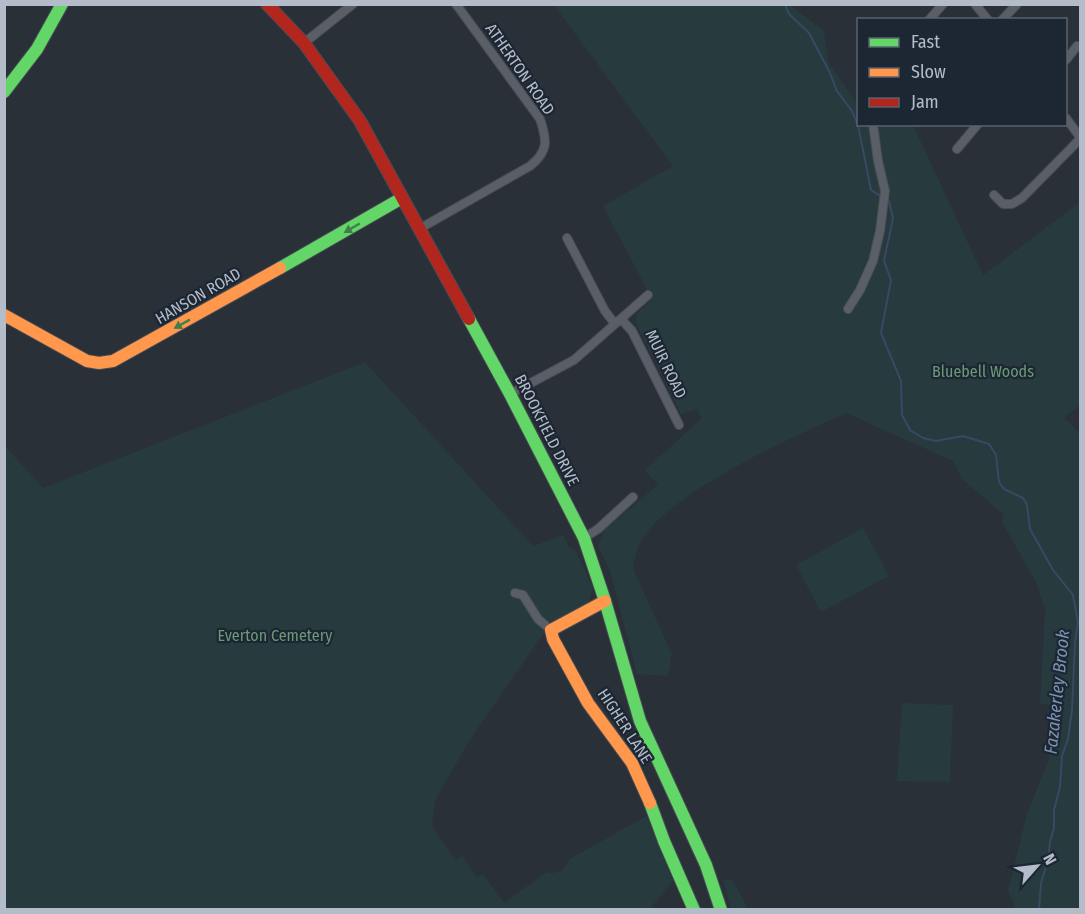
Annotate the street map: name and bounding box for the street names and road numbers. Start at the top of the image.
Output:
street label: ATHERTON ROAD [481,20,559,118]
street label: HANSON ROAD [152,264,244,328]
street label: MUIR ROAD [641,327,691,401]
street label: BROOKFIELD DRIVE [511,371,583,489]
street label: HIGHER LANE [594,685,656,767]

